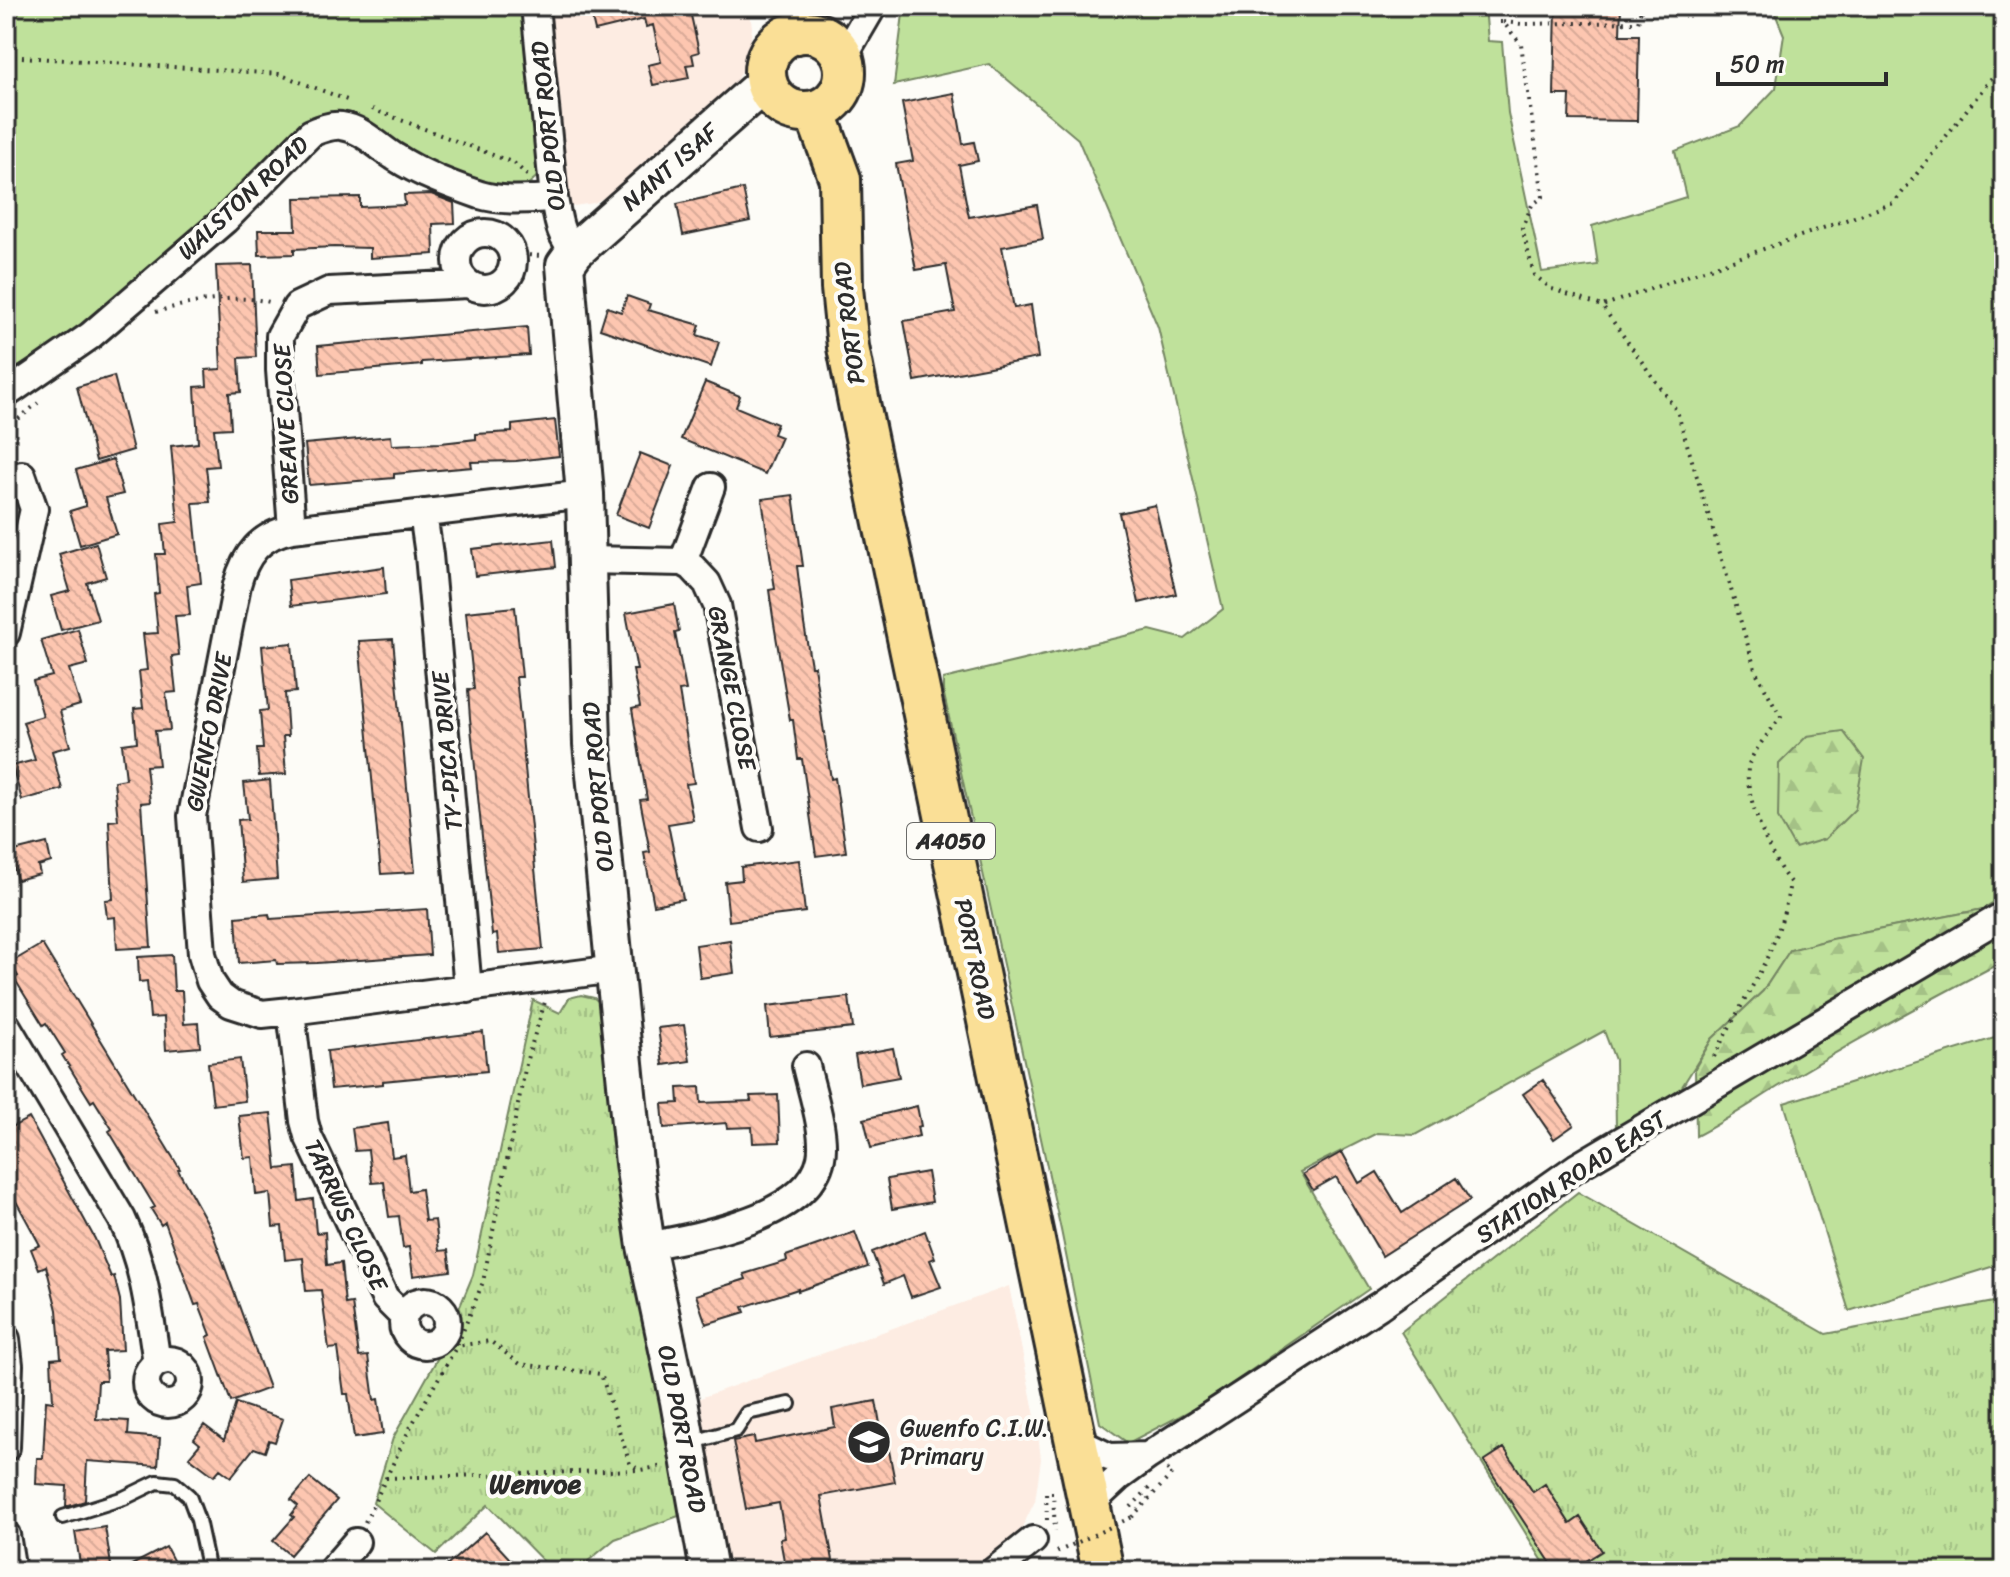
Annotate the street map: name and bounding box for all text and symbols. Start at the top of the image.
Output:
scale bar [1718,36,1886,86]
street label: OLD PORT ROAD [518,39,578,213]
text: 50 m [1730,43,1785,85]
street label: NANT ISAF [611,111,730,222]
street label: WALSTON ROAD [167,125,319,271]
street label: PORT ROAD [821,259,877,387]
street label: GREAVE CLOSE [261,341,311,505]
street label: GRANGE CLOSE [695,602,769,775]
street label: GWENFO DRIVE [173,647,245,815]
street label: TY-PICA DRIVE [419,668,475,832]
street label: OLD PORT ROAD [570,700,626,874]
road number: A4050 [907,823,995,859]
street label: PORT ROAD [942,895,1008,1024]
street label: STATION ROAD EAST [1467,1098,1676,1255]
street label: TARRWS CLOSE [292,1132,400,1300]
street label: OLD PORT ROAD [645,1342,719,1517]
place label: Gwenfo C.I.W. Primary [900,1407,1049,1477]
school or university icon: Gwenfo C.I.W. Primary [845,1418,893,1466]
district label: Wenvoe [489,1459,581,1508]

